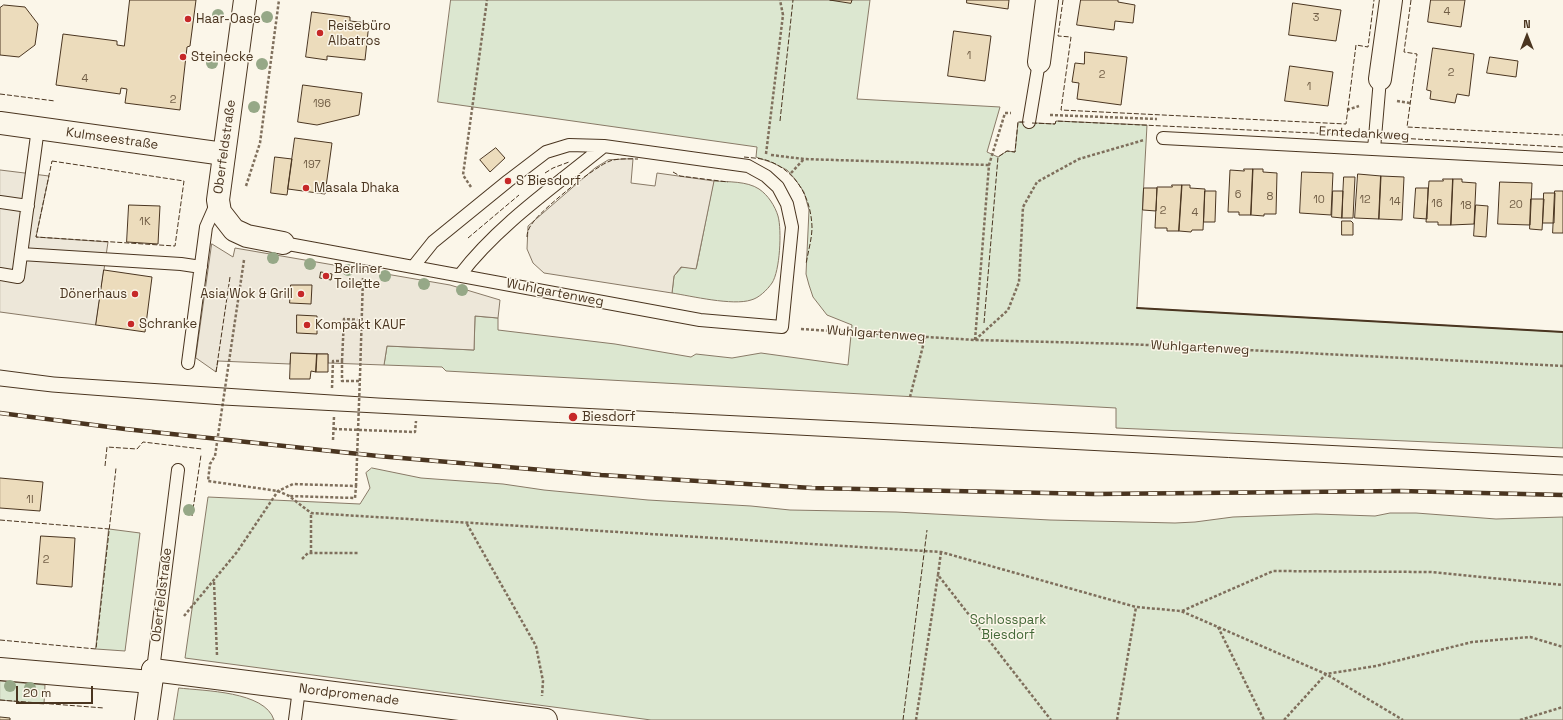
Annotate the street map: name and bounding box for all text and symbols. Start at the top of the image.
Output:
house number: 4 [1444,5,1450,19]
place label: Haar-Oase [196,11,261,27]
house number: 3 [1313,11,1319,25]
marker: Haar-Oase [183,14,193,24]
north arrow [1507,16,1547,56]
text: N [1523,17,1531,31]
place label: Reisebüro Albatros [328,18,391,49]
marker: Reisebüro Albatros [315,28,325,38]
place label: Steinecke [191,49,253,65]
house number: 1 [967,49,971,63]
marker: Steinecke [178,52,188,62]
house number: 2 [1448,66,1454,80]
house number: 2 [1099,68,1105,82]
house number: 4 [82,72,88,86]
house number: 1 [1307,80,1311,94]
house number: 2 [170,93,176,107]
house number: 196 [313,97,331,111]
street label: Oberfeldstraße [211,99,239,195]
street label: Erntedankweg [1318,124,1410,144]
street label: Kulmseestraße [65,125,159,153]
house number: 197 [303,158,321,172]
place label: S Biesdorf [516,173,581,189]
marker: S Biesdorf [503,176,513,186]
place label: Masala Dhaka [314,180,399,196]
marker: Masala Dhaka [301,183,311,193]
house number: 6 [1235,188,1241,202]
house number: 8 [1267,190,1273,204]
house number: 10 [1313,193,1325,207]
house number: 12 [1359,193,1371,207]
house number: 14 [1389,195,1401,209]
house number: 16 [1431,197,1443,211]
house number: 20 [1509,198,1523,212]
house number: 18 [1460,199,1472,213]
house number: 2 [1160,204,1166,218]
house number: 4 [1192,206,1198,220]
house number: 1K [139,215,151,229]
place label: Berliner Toilette [334,261,382,292]
marker: Berliner Toilette [321,271,331,281]
street label: Wuhlgartenweg [505,276,605,310]
place label: Dönerhaus [60,286,127,302]
place label: Asia Wok & Grill [200,286,293,302]
marker: Dönerhaus [130,289,140,299]
marker: Asia Wok & Grill [296,289,306,299]
place label: Schranke [139,316,197,332]
place label: Kompakt KAUF [315,317,406,333]
marker: Schranke [126,319,136,329]
marker: Kompakt KAUF [302,320,312,330]
street label: Wuhlgartenweg [826,323,926,345]
street label: Wuhlgartenweg [1150,338,1250,358]
place label: Biesdorf [582,409,635,425]
marker: Biesdorf [567,411,579,423]
house number: 1I [26,493,34,507]
street label: Oberfeldstraße [148,547,176,643]
house number: 2 [43,553,49,567]
park label: Schlosspark Biesdorf [970,612,1046,643]
scale bar [18,678,95,704]
street label: Nordpromenade [298,681,400,709]
text: 20 m [23,685,51,701]

